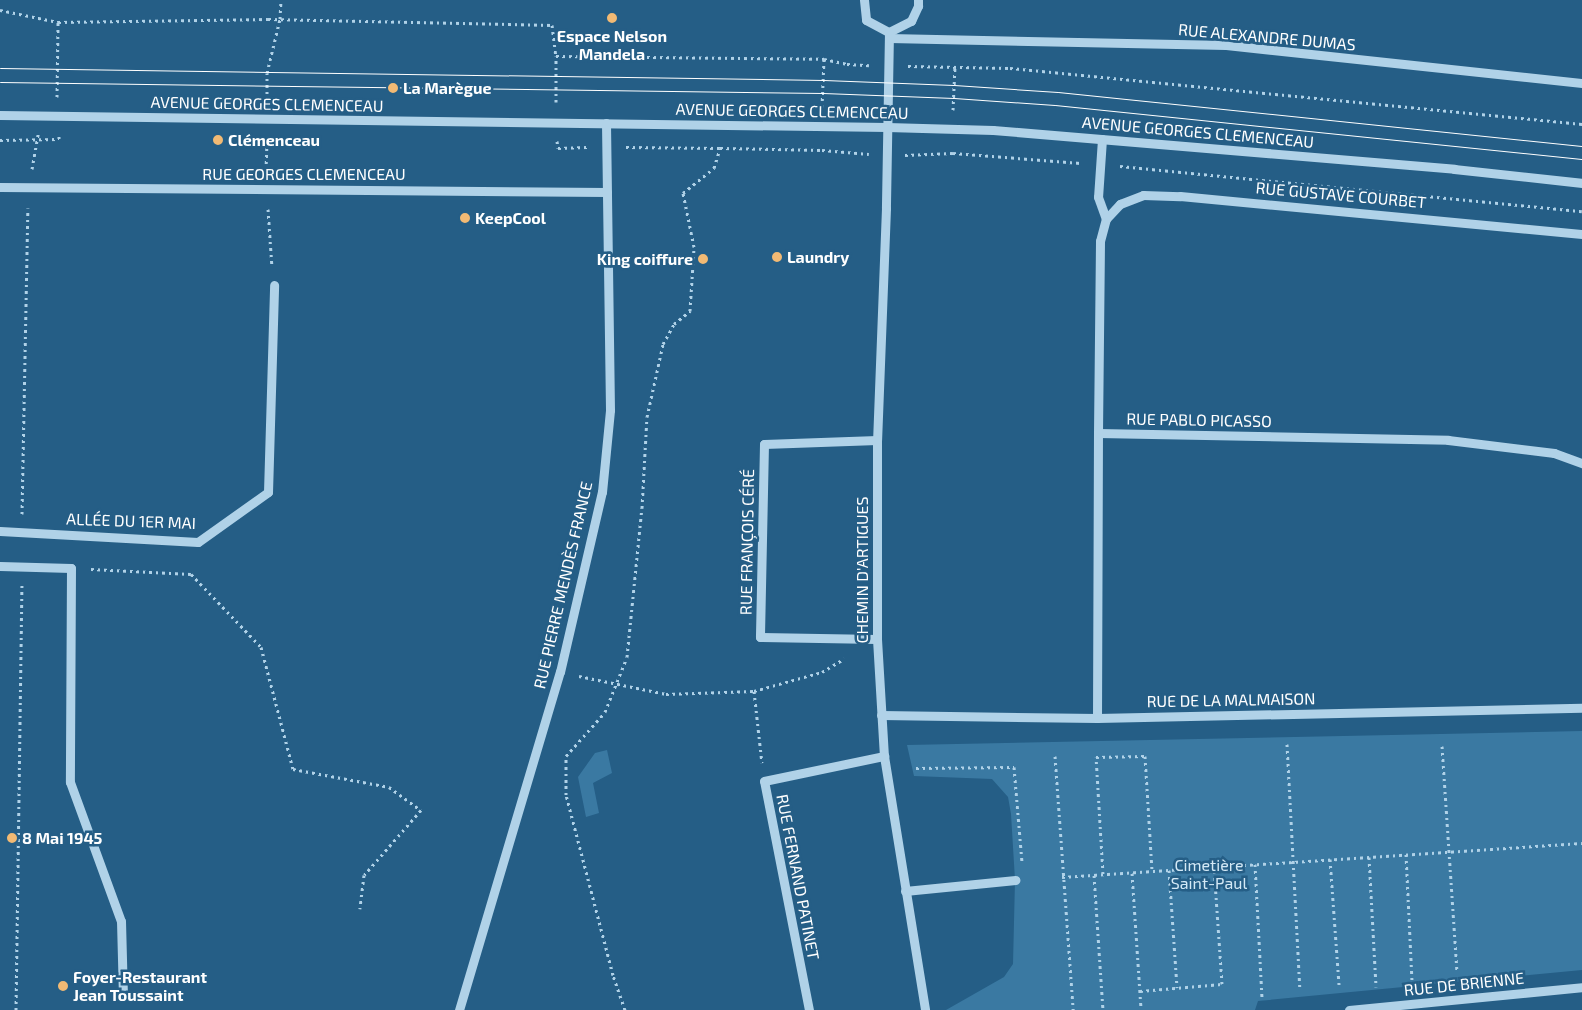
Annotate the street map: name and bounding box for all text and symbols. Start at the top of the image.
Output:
marker: Espace Nelson Mandela [606,12,618,24]
street label: RUE ALEXANDRE DUMAS [1177,20,1357,54]
place label: Espace Nelson Mandela [557,26,667,64]
place label: La Marègue [403,78,491,98]
marker: La Marègue [387,82,399,94]
street label: AVENUE GEORGES CLEMENCEAU [150,92,384,116]
street label: AVENUE GEORGES CLEMENCEAU [675,99,909,123]
street label: AVENUE GEORGES CLEMENCEAU [1081,112,1315,152]
place label: Clémenceau [228,130,320,150]
marker: Clémenceau [212,134,224,146]
street label: RUE GEORGES CLEMENCEAU [202,164,406,184]
street label: RUE GUSTAVE COURBET [1255,178,1427,212]
place label: KeepCool [475,208,546,228]
marker: KeepCool [459,212,471,224]
place label: Laundry [787,247,849,267]
place label: King coiffure [597,249,693,269]
marker: Laundry [771,251,783,263]
marker: King coiffure [697,253,709,265]
street label: RUE PABLO PICASSO [1126,409,1272,431]
street label: RUE FRANÇOIS CÉRÉ [736,469,758,615]
street label: RUE PIERRE MENDÈS FRANCE [530,479,596,691]
street label: CHEMIN D'ARTIGUES [852,496,872,644]
street label: ALLÉE DU 1ER MAI [66,509,196,533]
street label: RUE DE LA MALMAISON [1146,689,1316,711]
street label: RUE FERNAND PATINET [773,793,823,961]
place label: 8 Mai 1945 [22,828,102,848]
marker: 8 Mai 1945 [6,832,18,844]
park label: Cimetière Saint-Paul [1171,855,1247,893]
place label: Foyer-Restaurant Jean Toussaint [73,967,207,1005]
street label: RUE DE BRIENNE [1403,968,1525,1000]
marker: Foyer-Restaurant Jean Toussaint [57,980,69,992]

